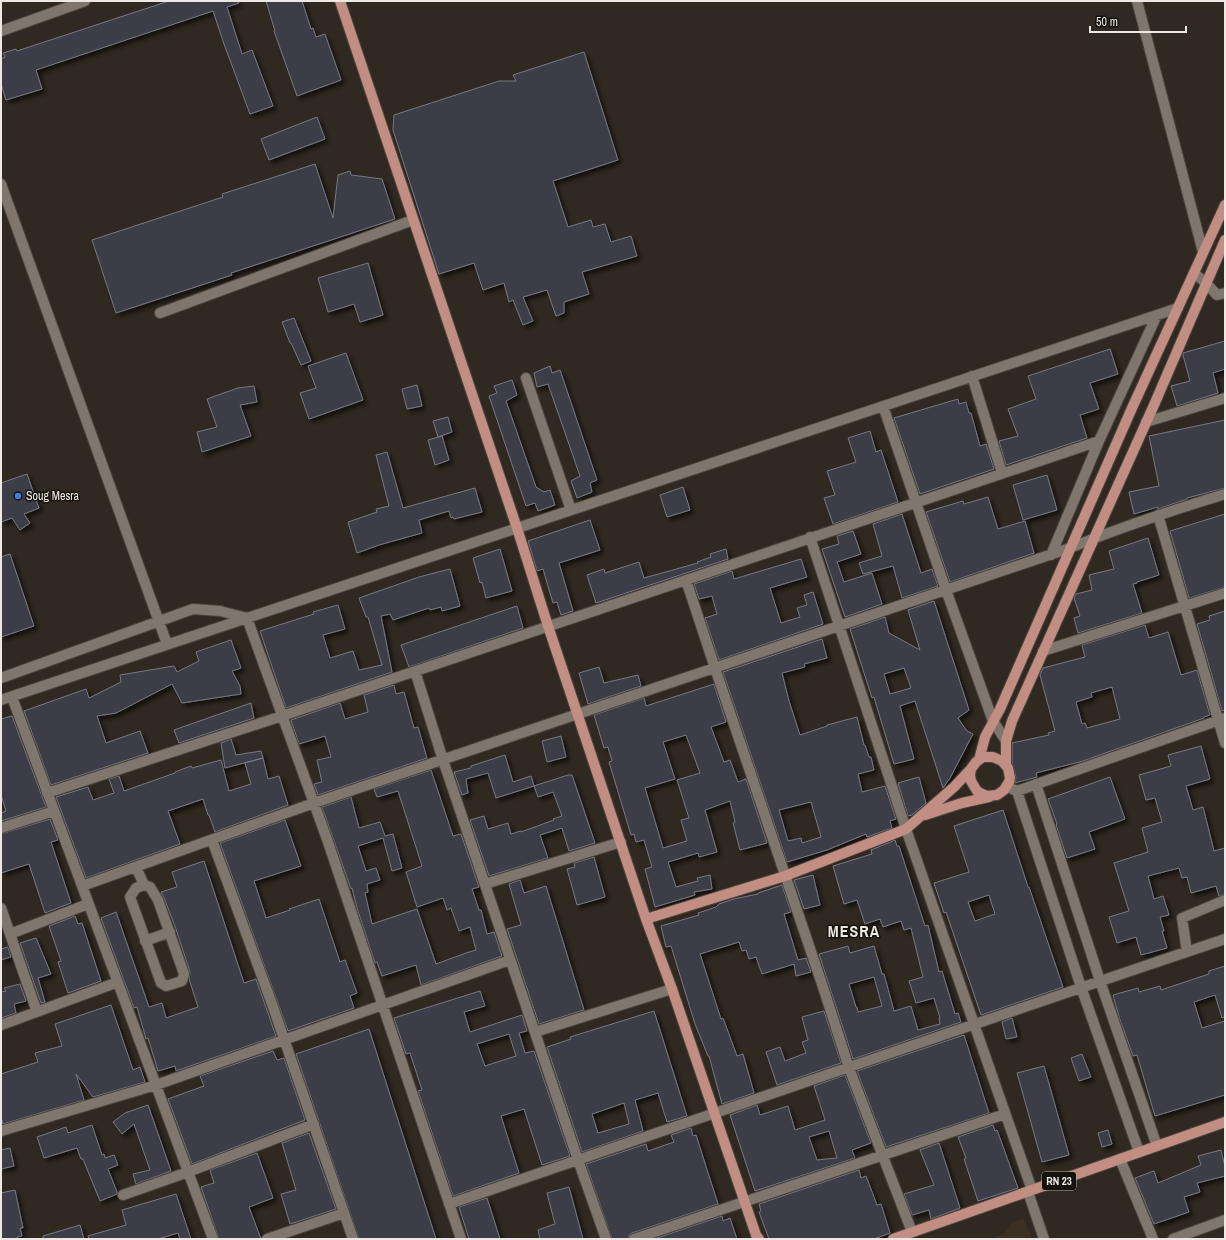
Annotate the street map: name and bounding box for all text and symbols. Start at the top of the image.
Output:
scale bar [1090,8,1186,34]
text: 50 m [1096,14,1118,30]
place label: Soug Mesra [26,488,80,504]
marker: Soug Mesra [13,491,23,501]
district label: MESRA [828,920,880,942]
road number: RN 23 [1042,1172,1076,1190]

